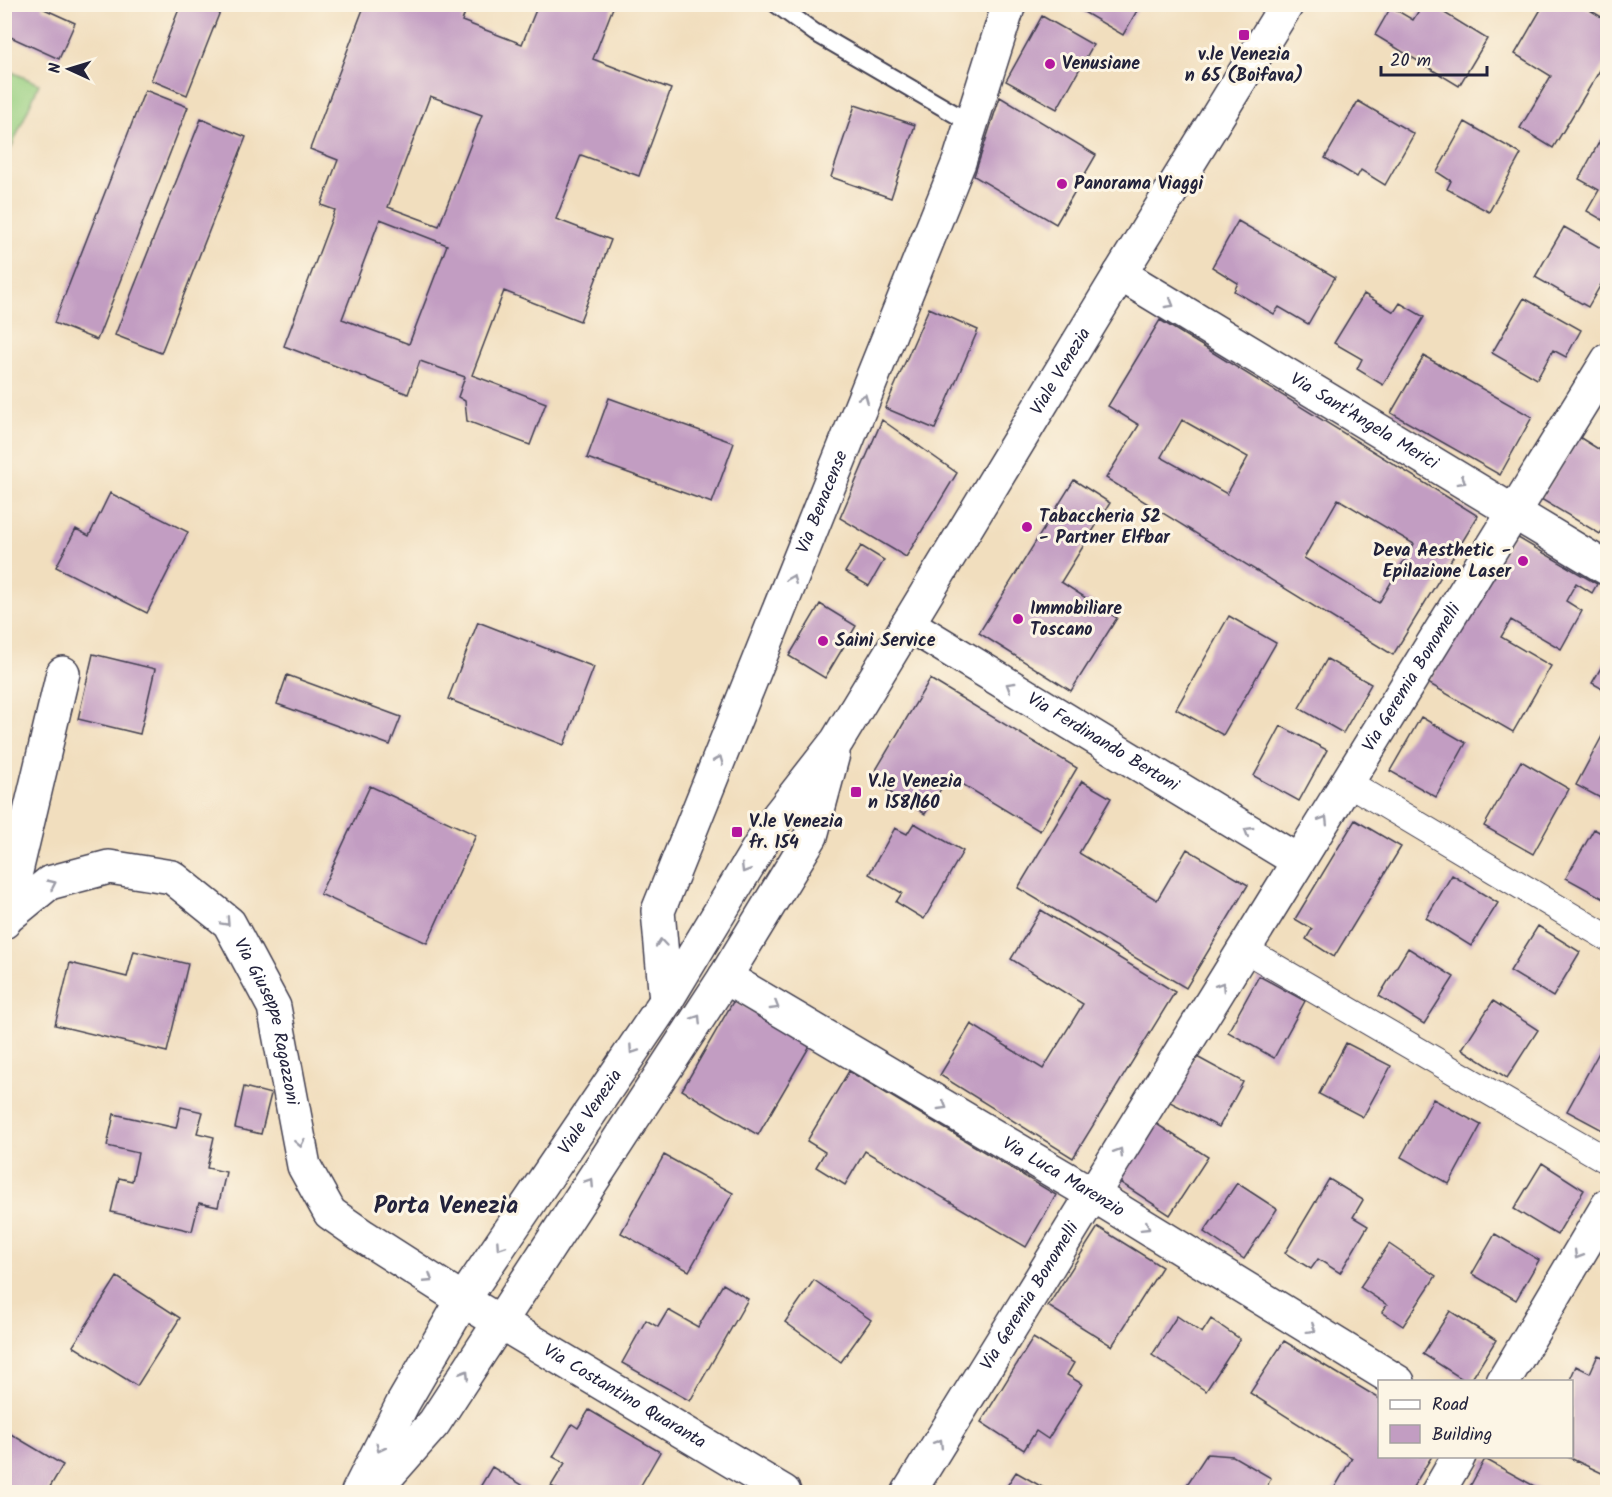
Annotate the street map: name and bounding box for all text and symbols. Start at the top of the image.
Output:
marker: v.le Venezia n 65 (Boifava) [1237,28,1251,42]
north arrow [39,39,99,99]
scale bar [1381,39,1488,77]
place label: v.le Venezia n 65 (Boifava) [1185,41,1303,91]
text: 20 m [1390,47,1431,76]
place label: Venusiane [1062,50,1140,79]
marker: Venusiane [1043,57,1057,71]
text: N [43,62,68,74]
place label: Panorama Viaggi [1074,170,1204,199]
marker: Panorama Viaggi [1055,177,1069,191]
one-way arrow [1164,297,1174,309]
street label: Viale Venezia [1023,322,1099,421]
street label: Via Sant'Angela Merici [1284,365,1444,478]
one-way arrow [857,393,869,404]
street label: Via Benacense [789,446,856,558]
one-way arrow [1456,474,1466,485]
place label: Tabaccheria 52 - Partner Elfbar [1039,503,1171,553]
marker: Tabaccheria 52 - Partner Elfbar [1020,520,1034,534]
place label: Deva Aesthetic - Epilazione Laser [1373,537,1512,587]
marker: Deva Aesthetic - Epilazione Laser [1516,554,1530,568]
one-way arrow [785,574,797,585]
place label: Immobiliare Toscano [1030,595,1122,645]
street label: Via Geremia Bonomelli [1355,597,1469,758]
marker: Immobiliare Toscano [1011,612,1025,626]
place label: Saini Service [835,627,936,656]
marker: Saini Service [816,634,830,648]
one-way arrow [1006,682,1016,694]
street label: Via Ferdinando Bertoni [1021,685,1185,800]
one-way arrow [712,755,724,766]
place label: V.le Venezia n 158/160 [868,768,962,818]
marker: V.le Venezia n 158/160 [849,785,863,799]
place label: V.le Venezia fr. 154 [749,808,843,858]
one-way arrow [1316,816,1328,826]
marker: V.le Venezia fr. 154 [730,825,744,839]
one-way arrow [1244,827,1254,838]
one-way arrow [741,863,753,873]
one-way arrow [45,880,56,892]
one-way arrow [219,915,230,926]
street label: Via Giuseppe Ragazzoni [225,933,307,1108]
one-way arrow [655,938,668,947]
one-way arrow [1214,982,1226,992]
one-way arrow [769,999,779,1011]
one-way arrow [690,1015,701,1026]
one-way arrow [629,1043,640,1054]
street label: Viale Venezia [551,1063,630,1161]
one-way arrow [937,1098,947,1110]
street label: Via Luca Marenzio [996,1129,1130,1225]
one-way arrow [293,1138,306,1148]
one-way arrow [1111,1147,1122,1158]
one-way arrow [582,1178,594,1188]
district label: Porta Venezia [374,1187,518,1226]
street label: Via Geremia Bonomelli [973,1216,1087,1376]
one-way arrow [1140,1220,1150,1232]
one-way arrow [496,1239,507,1250]
one-way arrow [1573,1249,1585,1259]
one-way arrow [422,1271,433,1282]
one-way arrow [1306,1322,1317,1333]
street label: Via Costantino Quaranta [537,1337,712,1457]
one-way arrow [458,1370,469,1381]
legend [1378,1380,1573,1458]
text: Road [1432,1391,1469,1420]
text: Building [1432,1421,1492,1450]
one-way arrow [932,1439,944,1449]
one-way arrow [376,1441,388,1452]

